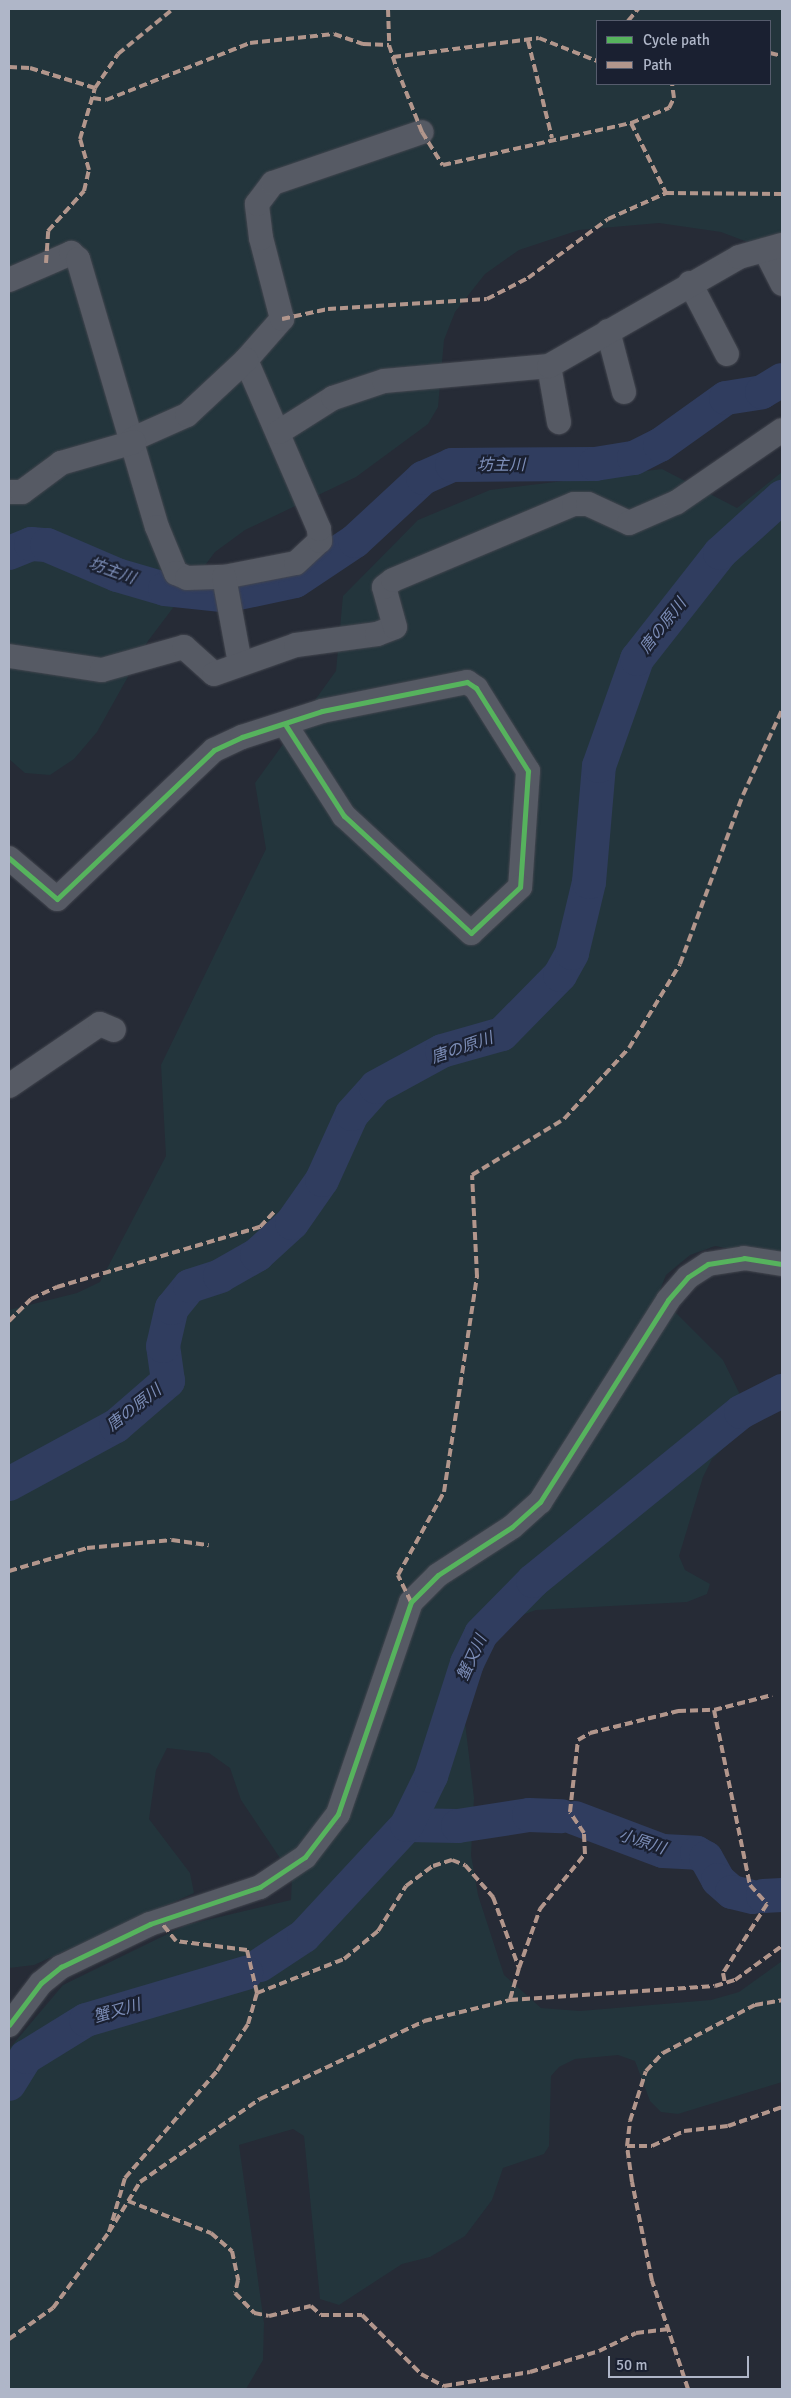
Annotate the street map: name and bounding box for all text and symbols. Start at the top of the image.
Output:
legend [596,20,771,85]
text: Cycle path [643,31,710,49]
text: Path [643,56,672,74]
water label: 坊主川 [477,455,525,475]
water label: 坊主川 [86,554,138,588]
water label: 唐の原川 [636,595,690,657]
water label: 唐の原川 [429,1029,495,1067]
water label: 唐の原川 [103,1381,165,1435]
water label: 蟹又川 [453,1632,491,1684]
water label: 小原川 [616,1825,668,1859]
water label: 蟹又川 [91,1995,143,2027]
scale bar [611,2346,752,2378]
text: 50 m [616,2356,647,2374]

